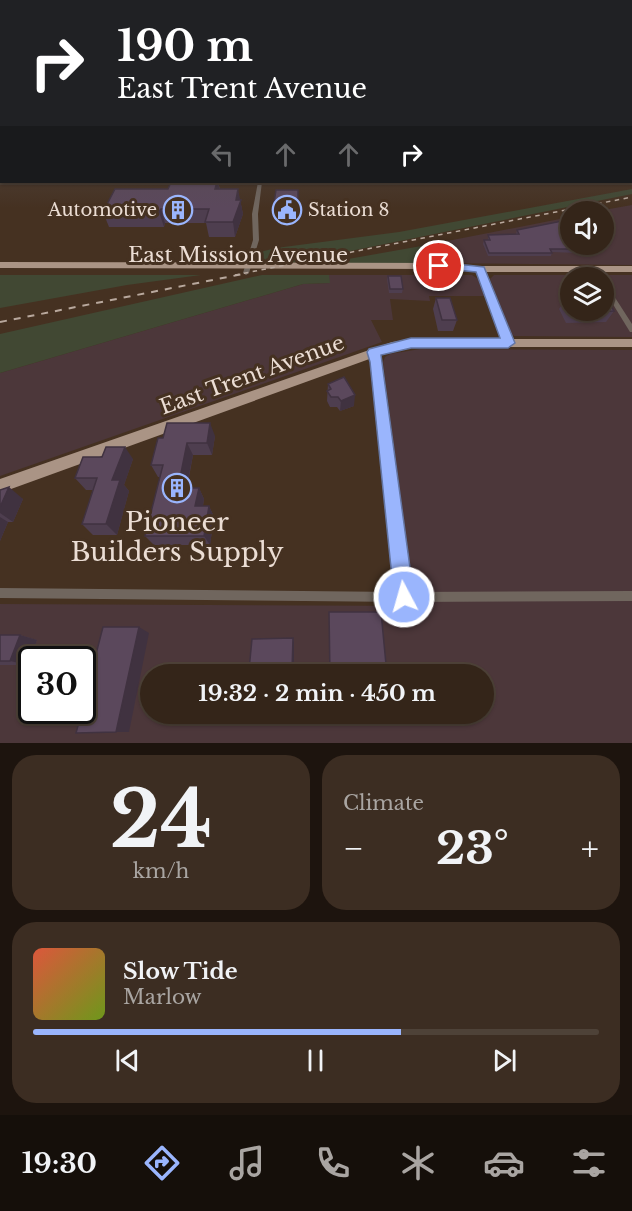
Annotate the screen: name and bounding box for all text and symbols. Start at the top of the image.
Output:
text: 190 m [117,20,253,72]
icon: right [18,24,96,102]
text: East Trent Avenue [117,72,367,105]
icon: left [206,138,239,171]
icon: ahead [269,138,302,171]
icon: ahead [332,138,365,171]
icon: right [395,138,428,171]
building icon: Automotive [162,194,194,226]
public building icon: Station 8 [271,194,303,226]
place label: Automotive [47,199,157,221]
place label: Station 8 [308,199,390,221]
map controls [560,201,614,321]
button: sound [560,201,614,255]
pin [413,240,464,291]
street label: East Mission Avenue [128,242,348,268]
icon: arrive [422,249,455,282]
button: layers [560,267,614,321]
street label: East Trent Avenue [156,330,348,420]
building icon: Pioneer Builders Supply [161,472,193,504]
place label: Pioneer Builders Supply [70,506,284,568]
position arrow [372,565,436,629]
speed limit sign: 30 [18,646,96,724]
text: 19:32 · 2 min · 450 m [198,680,436,707]
text: 24 [110,771,212,868]
text: Climate [343,791,424,815]
text: 23° [436,820,509,876]
text: − [343,828,364,869]
text: + [581,828,599,869]
text: km/h [133,859,189,883]
text: Slow Tide [123,958,238,985]
text: Marlow [123,985,202,1009]
icon: previous [111,1044,144,1077]
icon: pause [299,1044,332,1077]
icon: next [488,1044,521,1077]
icon: directions [141,1142,183,1184]
icon: music [226,1142,268,1184]
icon: phone [312,1142,354,1184]
icon: climate [397,1142,439,1184]
icon: car [483,1142,525,1184]
icon: filters [568,1142,610,1184]
text: 19:30 [22,1147,97,1180]

